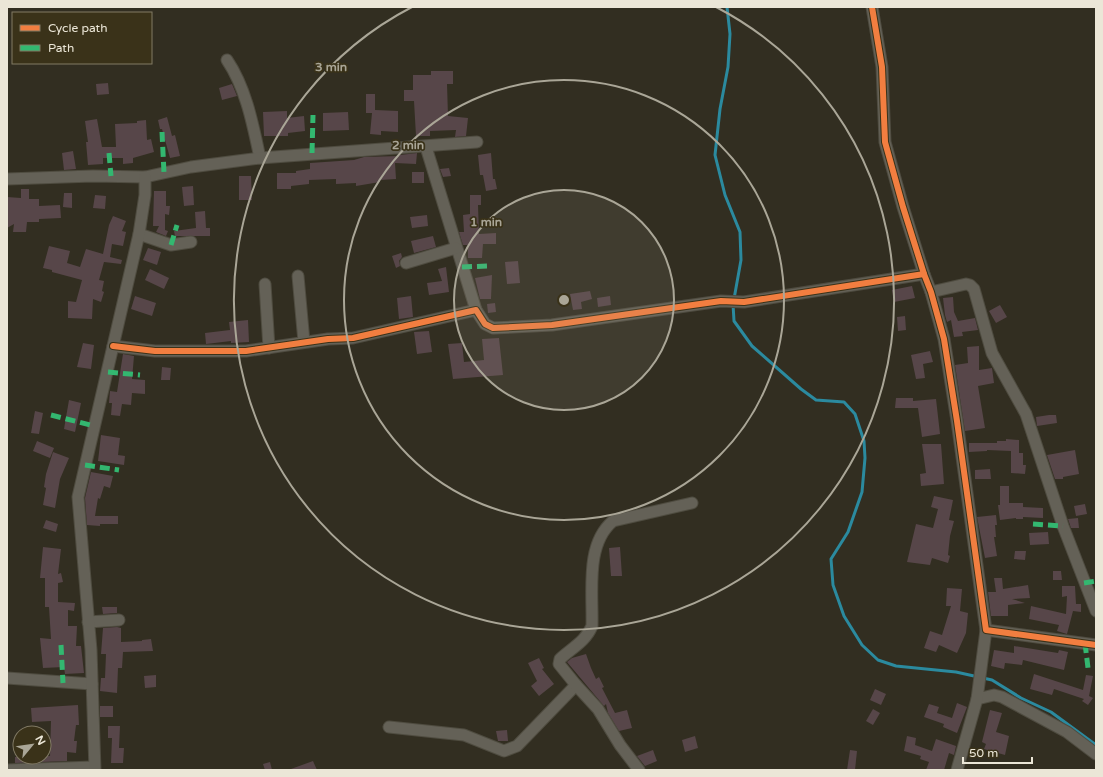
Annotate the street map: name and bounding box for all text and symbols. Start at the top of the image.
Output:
legend [12,12,152,64]
text: Cycle path [48,21,107,35]
text: Path [48,41,74,55]
text: 3 min [315,60,347,74]
text: 2 min [392,138,424,152]
text: 1 min [470,215,502,229]
centre of rings [557,293,571,307]
north arrow [12,725,52,765]
text: N [32,733,48,747]
scale bar [963,739,1032,765]
text: 50 m [969,746,998,760]

